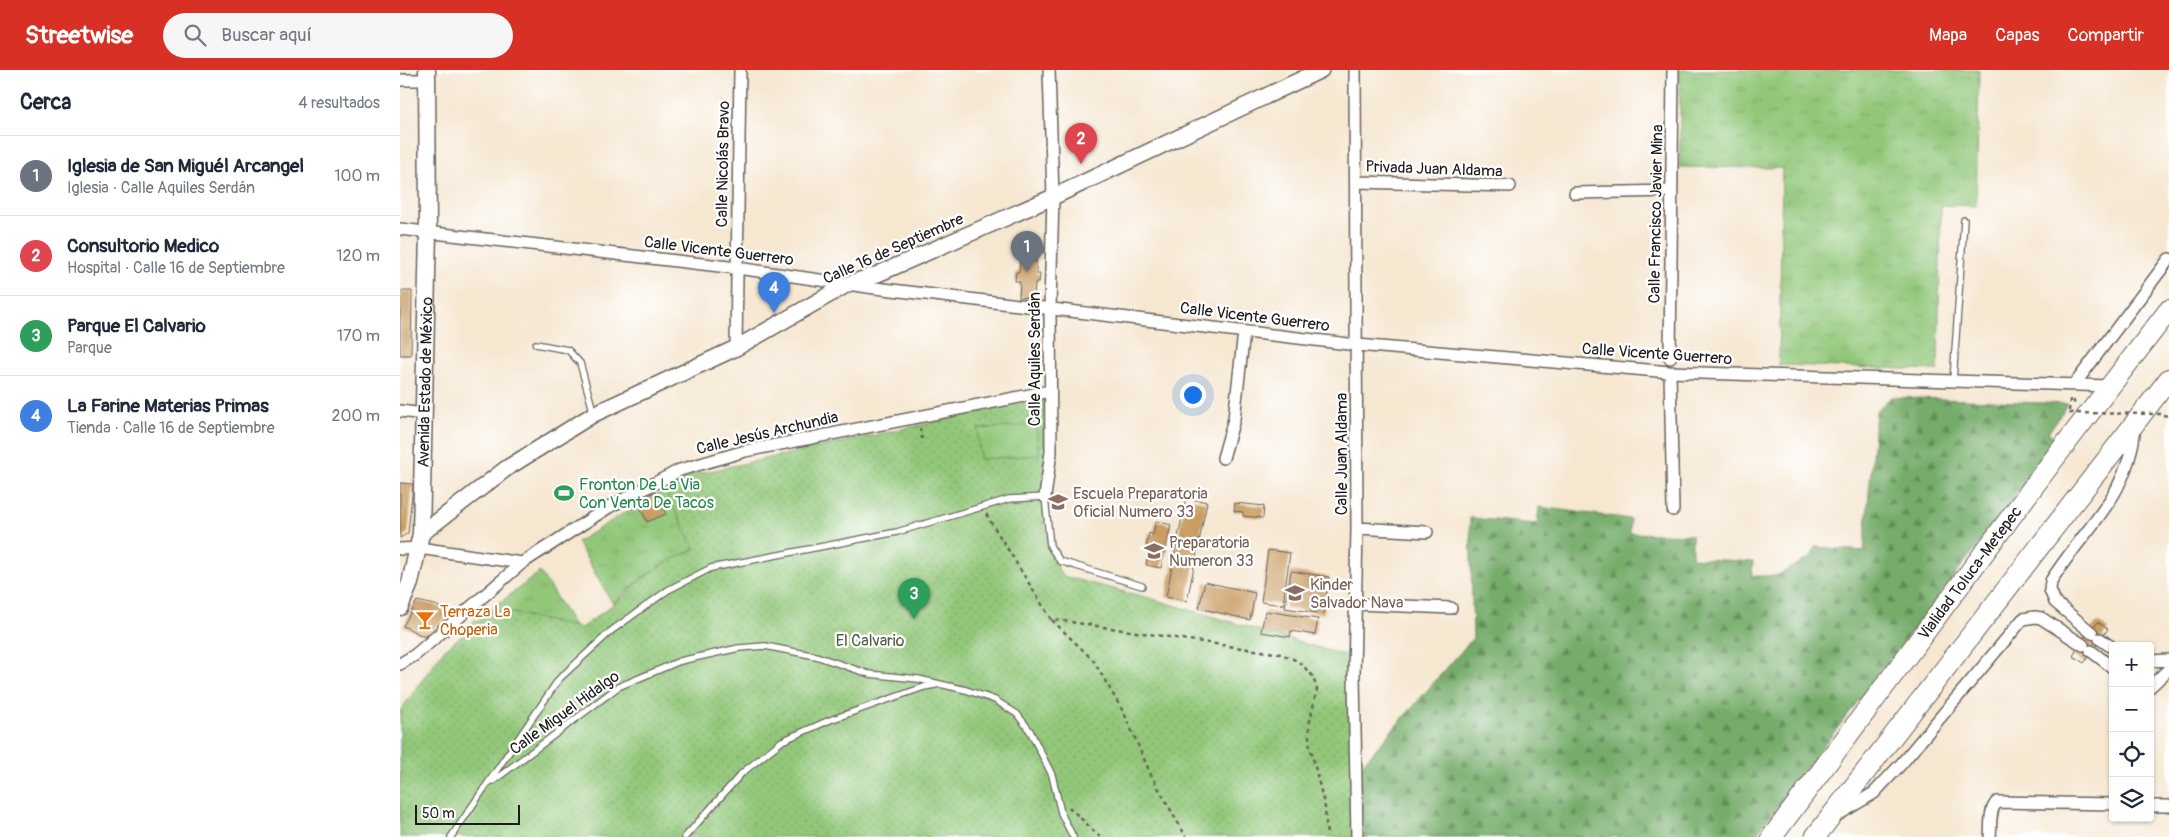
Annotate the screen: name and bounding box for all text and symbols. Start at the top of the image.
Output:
search box [163,13,513,58]
text: Streetwise [25,21,133,50]
icon: search [181,21,209,49]
text: Buscar aquí [221,23,312,47]
text: Mapa [1929,24,1967,47]
text: Capas [1995,24,2040,47]
text: Compartir [2068,24,2144,47]
text: Cerca [20,89,71,116]
text: 4 resultados [298,93,380,113]
street label: Calle Nicolás Bravo [712,100,734,227]
pin: 2 [1065,123,1097,164]
street label: Calle Francisco Javier Mina [1644,124,1668,304]
text: Iglesia de San Miguél Arcangel [67,154,304,178]
street label: Privada Juan Aldama [1365,157,1503,181]
text: 1 [33,166,39,186]
text: 100 m [334,166,380,186]
text: Iglesia · Calle Aquiles Serdán [67,178,255,198]
street label: Calle 16 de Septiembre [820,209,967,289]
pin: 1 [1011,231,1043,272]
street label: Calle Vicente Guerrero [643,232,795,270]
text: Consultorio Medico [67,234,219,258]
text: 2 [32,246,40,266]
text: 120 m [336,246,380,266]
text: Hospital · Calle 16 de Septiembre [67,258,285,278]
pin: 4 [758,272,790,313]
street label: Calle Aquiles Serdán [1025,292,1045,426]
street label: Avenida Estado de México [414,296,438,468]
street label: Calle Vicente Guerrero [1179,298,1331,336]
text: Parque El Calvario [67,314,206,338]
text: 3 [32,326,40,346]
text: 170 m [337,326,380,346]
text: Parque [67,338,112,358]
street label: Calle Vicente Guerrero [1581,339,1733,369]
your location [1180,382,1206,408]
street label: Calle Juan Aldama [1332,393,1352,515]
text: La Farine Materias Primas [67,394,269,418]
text: 4 [31,406,41,426]
text: 200 m [332,406,380,426]
street label: Calle Jesús Archundia [694,407,840,459]
text: Tienda · Calle 16 de Septiembre [67,418,275,438]
place label: Fronton De La Via Con Venta De Tacos [579,475,714,513]
sports icon: Fronton De La Via Con Venta De Tacos [553,482,575,504]
place label: Escuela Preparatoria Oficial Numero 33 [1073,484,1208,522]
school or university icon: Escuela Preparatoria Oficial Numero 33 [1047,491,1069,513]
street label: Vialidad Toluca-Metepec [1914,502,2026,644]
place label: Preparatoria Numeron 33 [1169,533,1254,571]
school or university icon: Preparatoria Numeron 33 [1143,540,1165,562]
place label: Kinder Salvador Nava [1310,575,1403,613]
pin: 3 [898,578,930,619]
school or university icon: Kinder Salvador Nava [1284,582,1306,604]
place label: Terraza La Choperia [440,602,510,640]
bar icon: Terraza La Choperia [414,609,436,631]
park label: El Calvario [836,631,905,651]
map controls [2109,642,2154,822]
button: + [2109,642,2154,687]
street label: Calle Miguel Hidalgo [506,666,624,759]
button: − [2109,687,2154,732]
button: locate [2109,732,2154,777]
button: layers [2109,777,2154,822]
scale bar [415,802,520,825]
text: 50 m [422,805,455,822]

